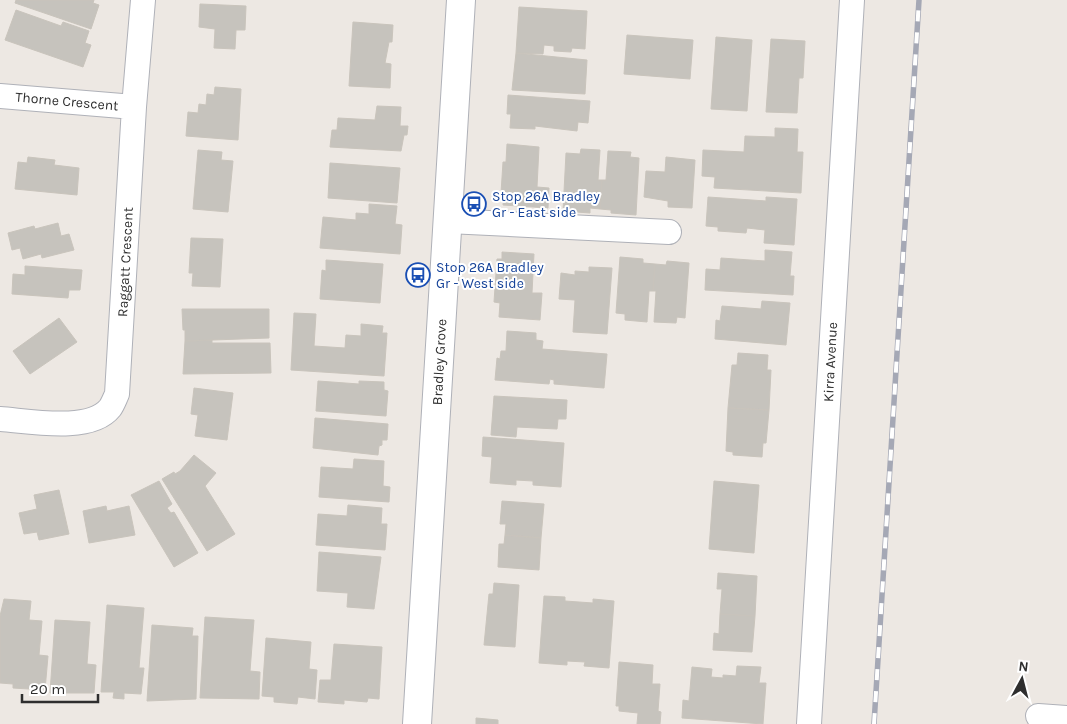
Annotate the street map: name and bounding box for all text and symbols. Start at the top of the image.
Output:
street label: Thorne Crescent [15,89,119,114]
place label: Stop 26A Bradley Gr - East side [492,188,600,221]
bus stop icon: Stop 26A Bradley Gr - East side [461,191,487,217]
street label: Raggatt Crescent [114,207,137,317]
place label: Stop 26A Bradley Gr - West side [436,259,544,292]
bus stop icon: Stop 26A Bradley Gr - West side [405,262,431,288]
street label: Bradley Grove [429,318,450,406]
street label: Kirra Avenue [820,322,841,402]
north arrow [997,654,1047,704]
text: N [1018,658,1030,676]
scale bar [22,672,99,704]
text: 20 m [30,680,65,698]

